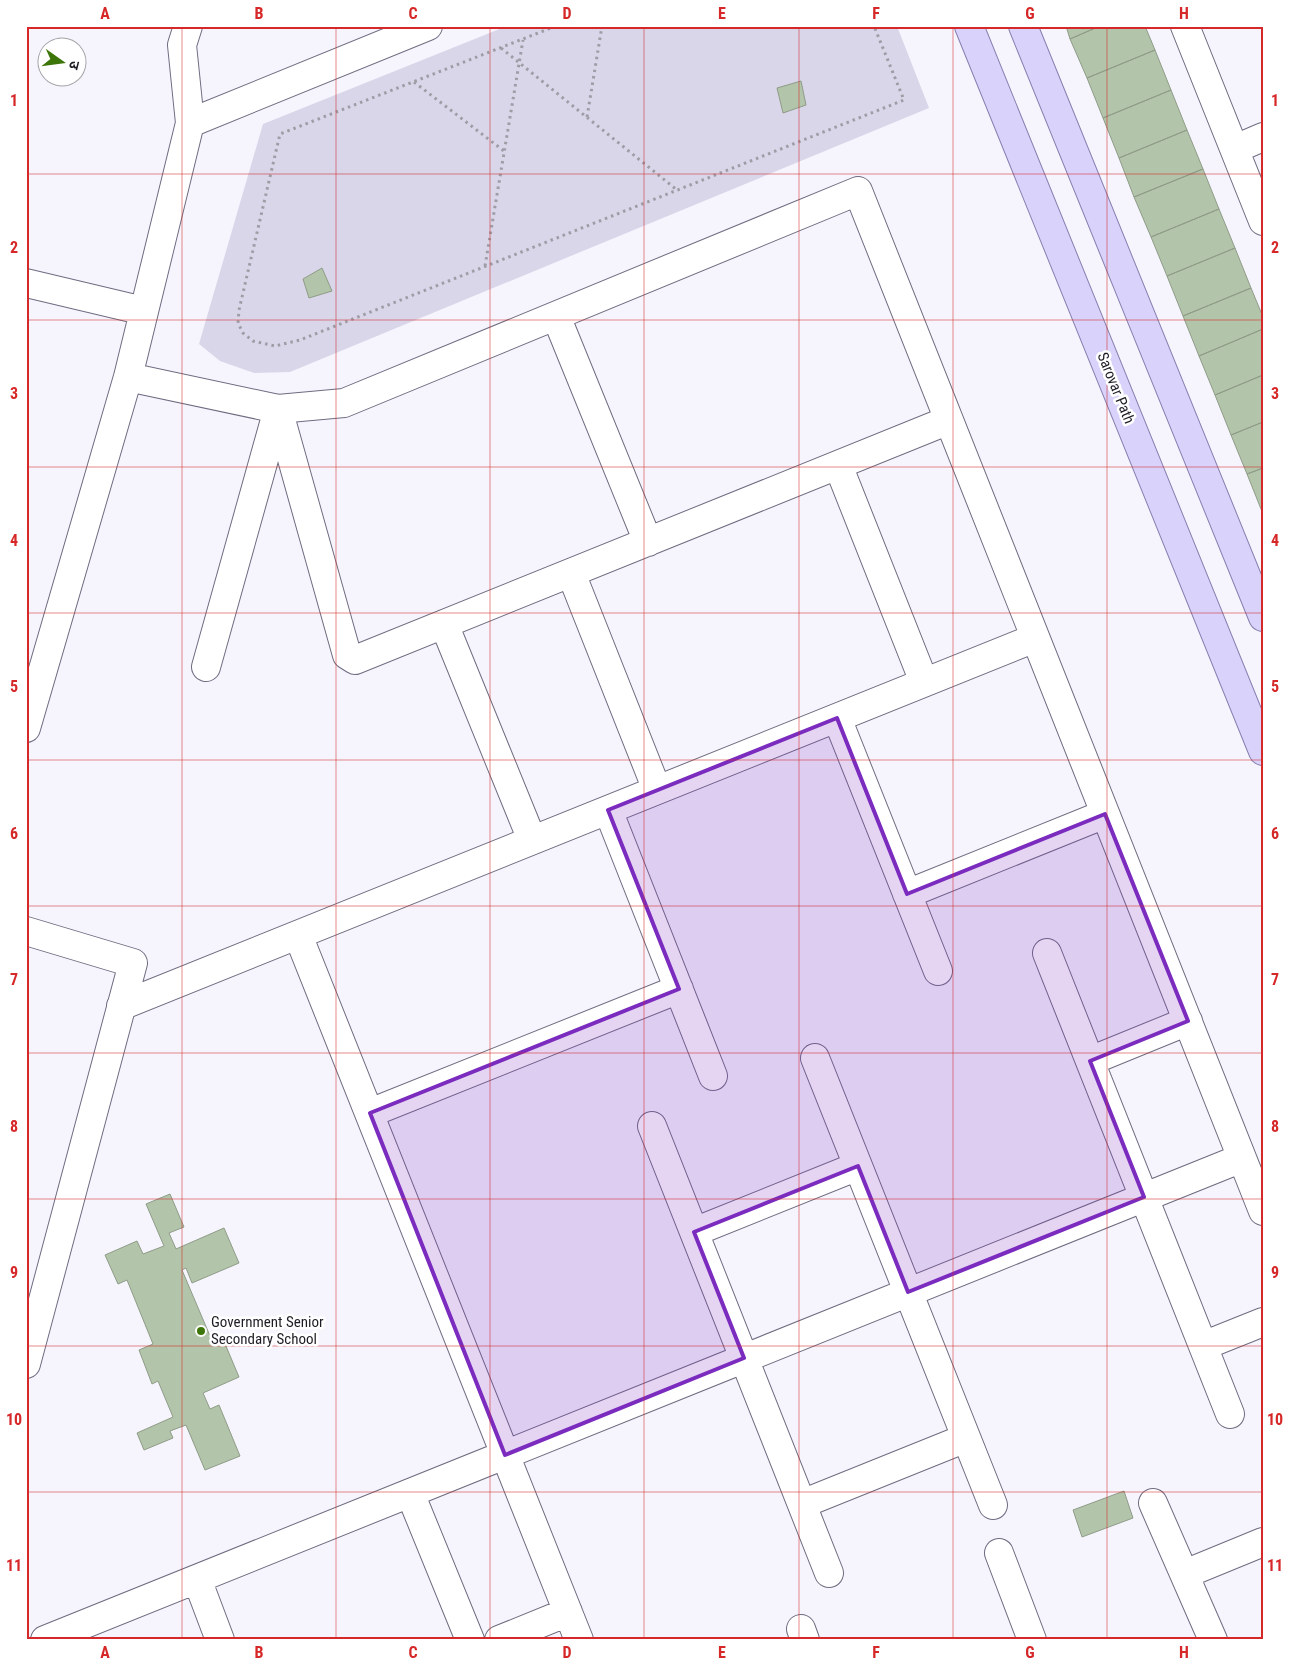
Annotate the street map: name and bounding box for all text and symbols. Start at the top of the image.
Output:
text: A [100,4,110,23]
text: B [255,4,264,23]
text: C [408,4,418,23]
text: D [562,4,572,23]
text: E [718,4,726,23]
text: F [872,4,880,23]
text: G [1025,4,1035,23]
text: H [1179,4,1189,23]
north arrow [38,38,88,88]
text: उ [66,59,83,72]
text: 1 [10,91,18,110]
text: 1 [1271,91,1279,110]
text: 2 [10,238,18,257]
text: 2 [1271,238,1279,257]
street label: Sarovar Path [1094,350,1138,426]
text: 3 [10,384,18,403]
text: 3 [1271,384,1279,403]
text: 4 [10,531,18,550]
text: 4 [1271,531,1279,550]
text: 5 [10,677,18,696]
text: 5 [1271,677,1279,696]
text: 6 [10,824,18,843]
text: 6 [1271,824,1279,843]
text: 7 [10,970,18,989]
text: 7 [1271,970,1279,989]
text: 8 [10,1117,18,1136]
text: 8 [1271,1117,1279,1136]
text: 9 [10,1263,18,1282]
text: 9 [1271,1263,1279,1282]
place label: Government Senior Secondary School [211,1313,324,1348]
marker: Government Senior Secondary School [195,1325,207,1337]
text: 10 [6,1410,22,1429]
text: 10 [1267,1410,1283,1429]
text: 11 [6,1556,22,1575]
text: 11 [1267,1556,1283,1575]
text: A [100,1643,110,1662]
text: B [255,1643,264,1662]
text: C [408,1643,418,1662]
text: D [562,1643,572,1662]
text: E [718,1643,726,1662]
text: F [872,1643,880,1662]
text: G [1025,1643,1035,1662]
text: H [1179,1643,1189,1662]

